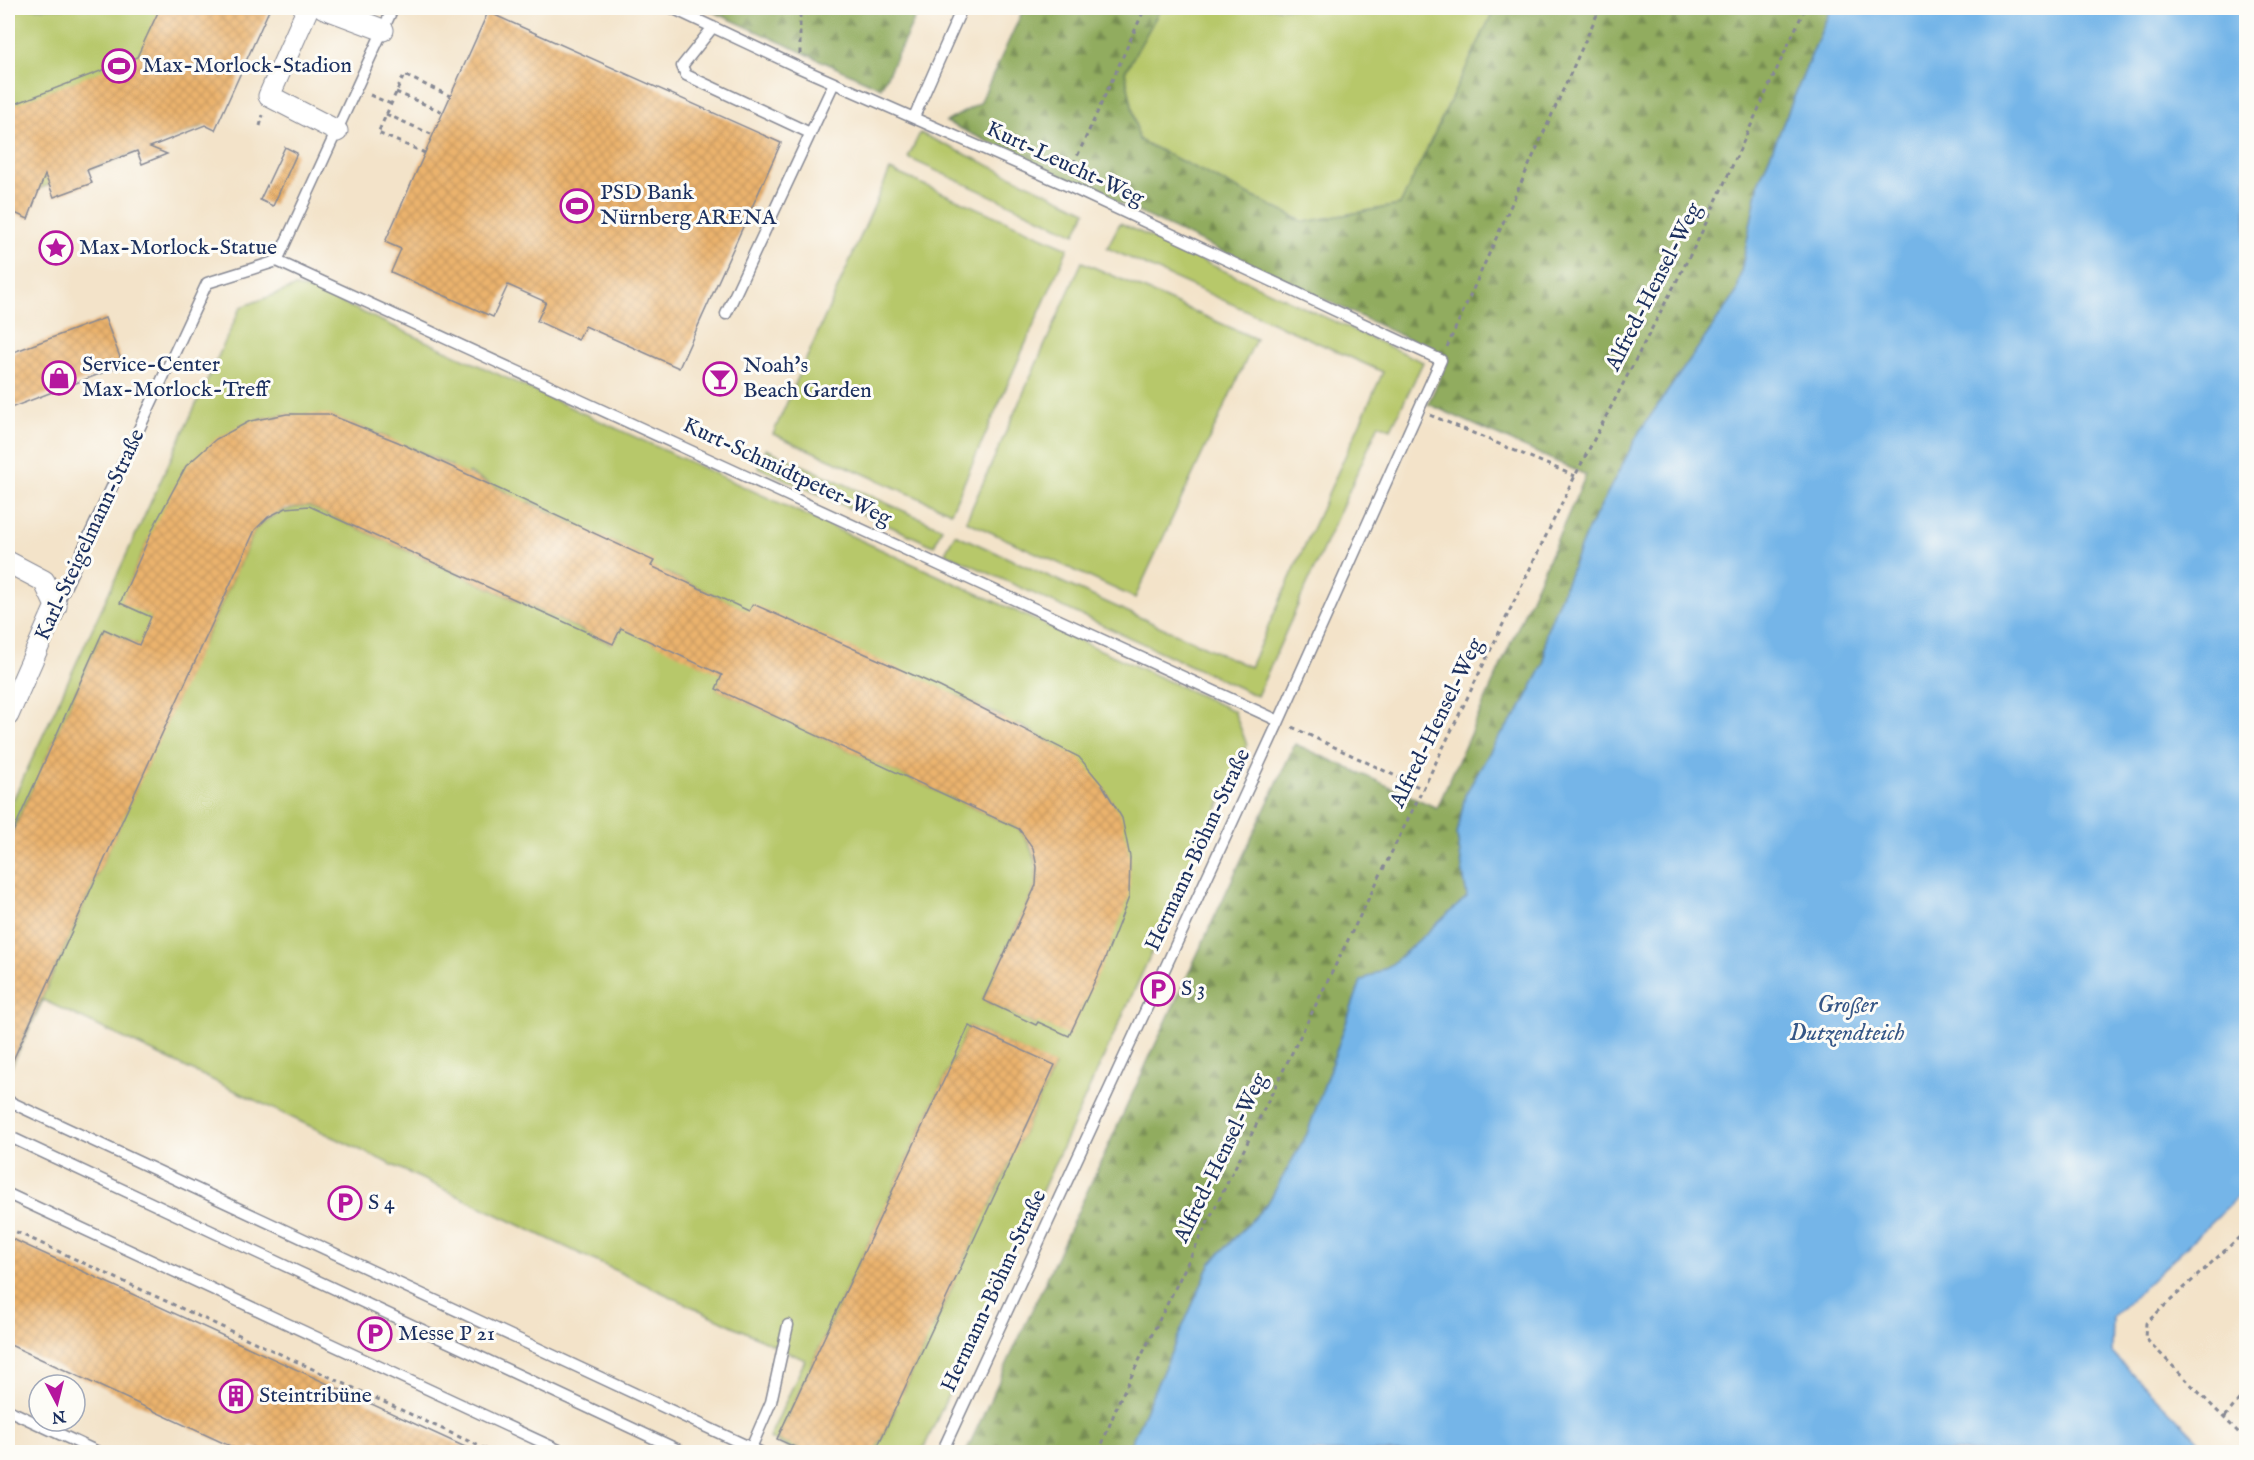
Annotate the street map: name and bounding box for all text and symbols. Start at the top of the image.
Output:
sports icon: Max-Morlock-Stadion [101,48,137,84]
place label: Max-Morlock-Stadion [142,52,352,80]
street label: Kurt-Leucht-Weg [982,115,1149,213]
place label: PSD Bank Nürnberg ARENA [600,179,778,232]
sports icon: PSD Bank Nürnberg ARENA [559,188,595,224]
street label: Alfred-Hensel-Weg [1599,197,1709,377]
place icon: Max-Morlock-Statue [38,230,74,266]
place label: Max-Morlock-Statue [79,234,277,262]
place label: Service-Center Max-Morlock-Treff [82,351,271,404]
place label: Noah's Beach Garden [743,352,872,405]
shop icon: Service-Center Max-Morlock-Treff [41,360,77,396]
bar icon: Noah's Beach Garden [702,361,738,397]
street label: Kurt-Schmidtpeter-Weg [678,411,897,533]
street label: Karl-Steigelmann-Straße [29,425,151,645]
street label: Alfred-Hensel-Weg [1383,633,1491,813]
street label: Hermann-Böhm-Straße [1139,744,1257,956]
parking icon: S 3 [1140,971,1176,1007]
place label: S 3 [1181,975,1205,1003]
water label: Großer Dutzendteich [1789,990,1905,1049]
street label: Alfred-Hensel-Weg [1167,1068,1275,1248]
parking icon: S 4 [327,1185,363,1221]
street label: Hermann-Böhm-Straße [935,1185,1053,1397]
place label: S 4 [368,1189,395,1217]
parking icon: Messe P 21 [357,1316,393,1352]
place label: Messe P 21 [398,1320,495,1348]
north arrow [27,1373,87,1433]
building icon: Steintribüne [218,1378,254,1414]
place label: Steintribüne [259,1382,372,1410]
text: N [50,1405,68,1427]

